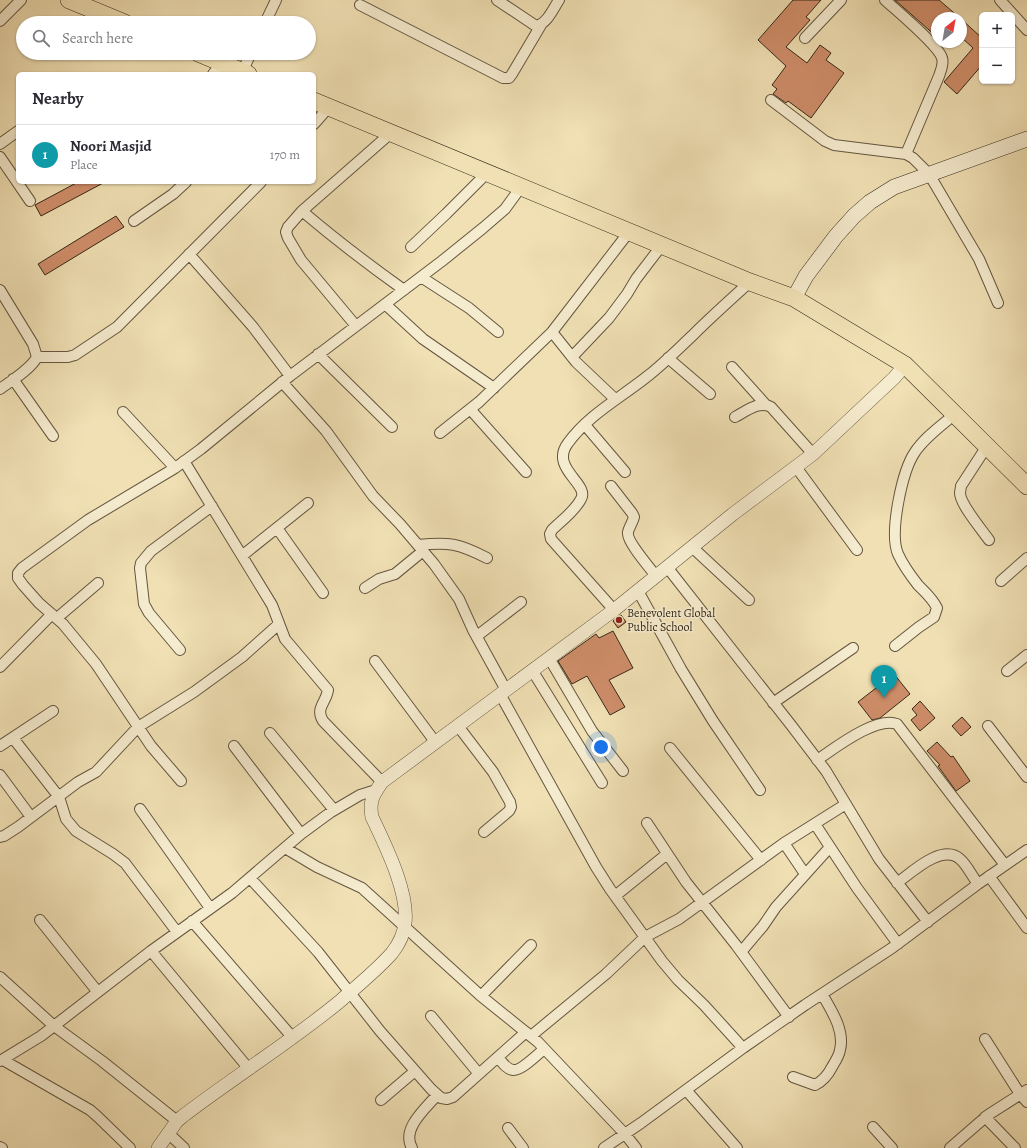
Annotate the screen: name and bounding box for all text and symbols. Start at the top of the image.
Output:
north arrow [931,12,967,48]
map controls [979,12,1015,84]
button: + [979,12,1015,48]
search box [16,16,316,60]
icon: search [30,27,52,49]
text: Search here [62,28,133,48]
button: − [979,48,1015,84]
text: Nearby [32,87,83,110]
text: Noori Masjid [70,136,152,156]
text: 1 [43,146,47,163]
text: 170 m [270,146,300,163]
text: Place [70,156,98,173]
place label: Benevolent Global Public School [627,605,715,635]
marker: Benevolent Global Public School [614,615,624,625]
pin: 1 [871,665,897,698]
your location [591,737,611,757]

